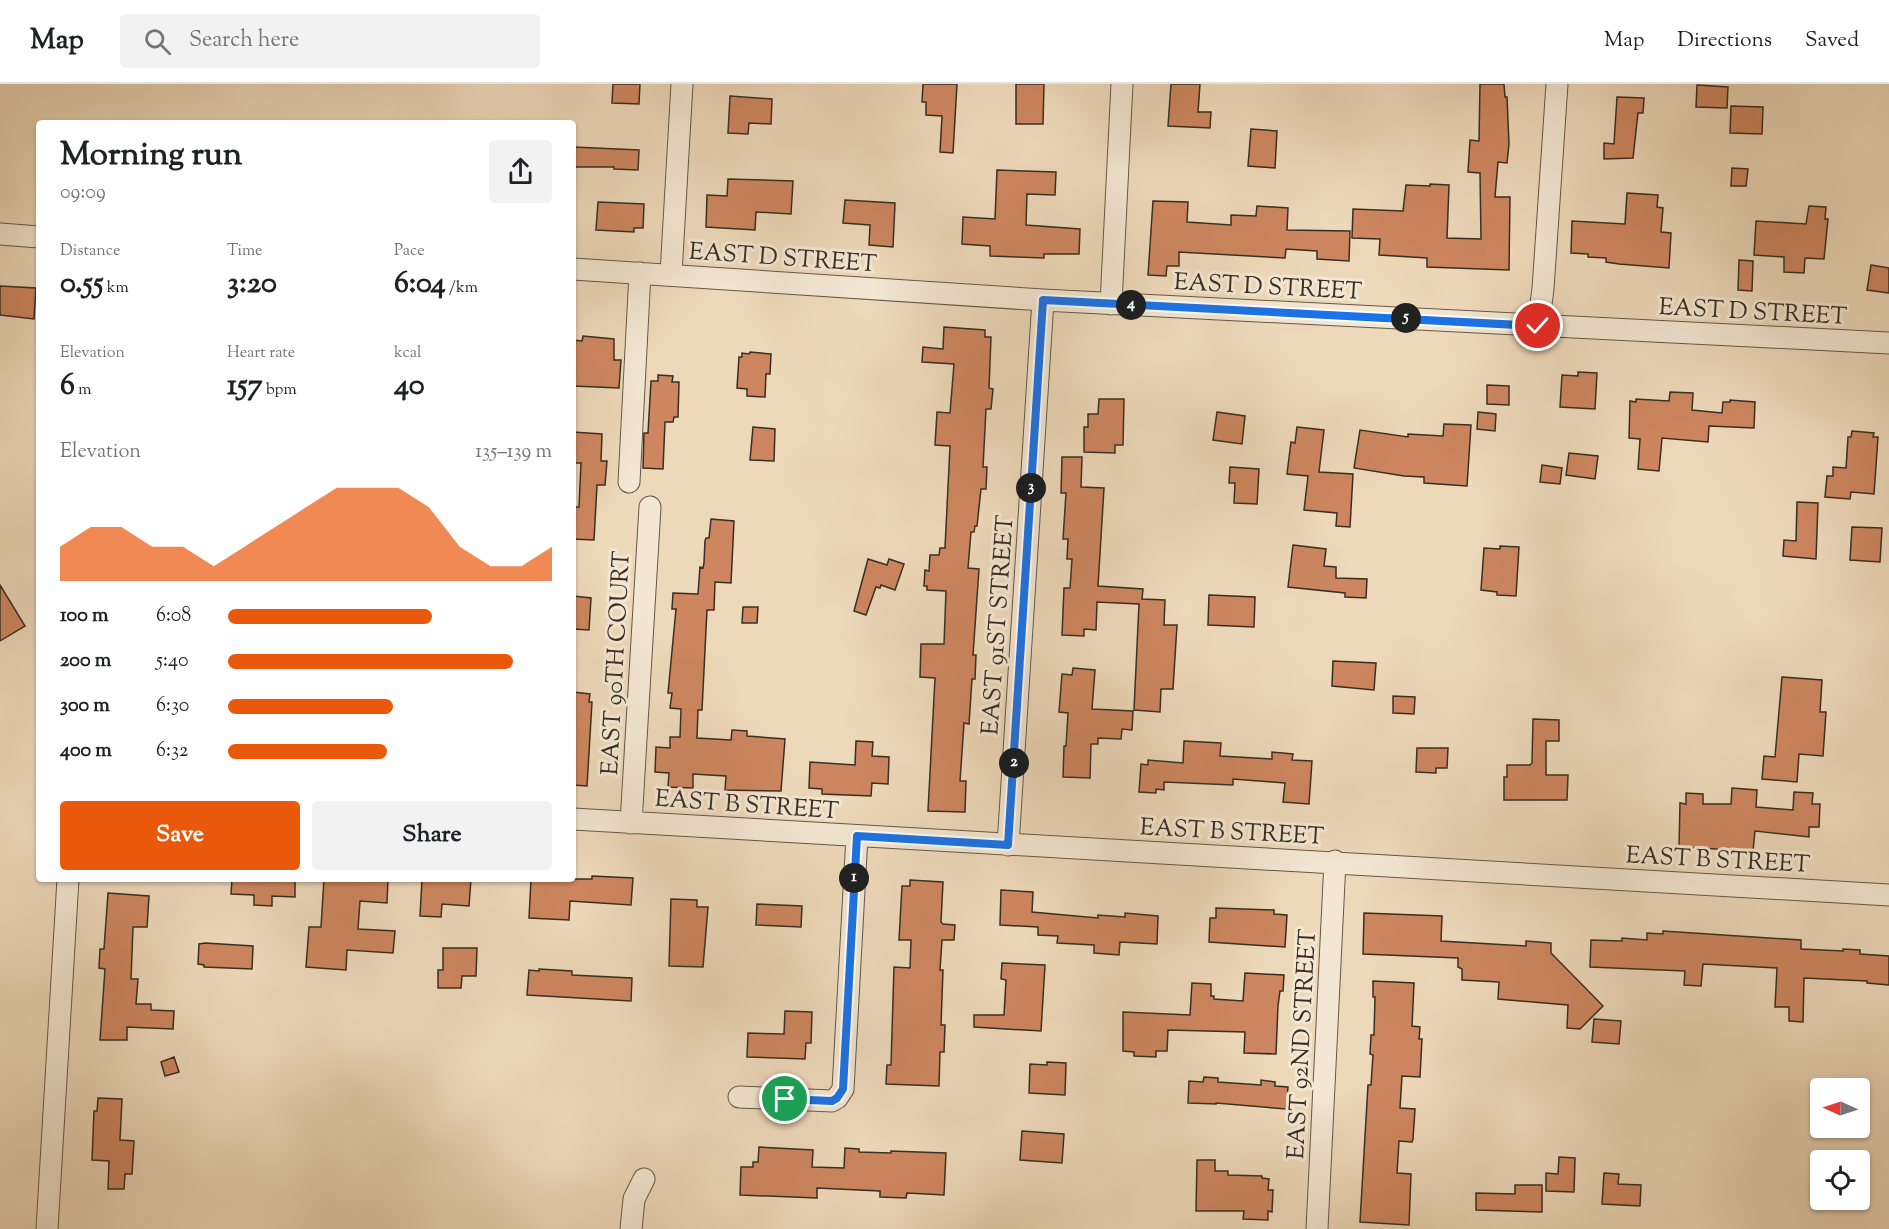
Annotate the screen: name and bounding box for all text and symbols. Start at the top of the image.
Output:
search box [120,14,540,68]
text: Map [30,21,84,61]
icon: search [141,25,174,58]
text: Search here [189,25,299,57]
text: Map [1604,26,1644,56]
text: Directions [1677,26,1772,56]
text: Saved [1805,26,1859,56]
text: Morning run [60,132,242,180]
button: share [489,140,552,203]
text: 09:09 [60,179,106,208]
street label: EAST D STREET [688,235,878,283]
text: Distance [60,240,120,263]
text: Time [227,240,263,263]
text: Pace [394,240,425,263]
text: 0.55 [60,263,103,306]
text: 3:20 [227,263,277,306]
text: 6:04 [394,263,446,306]
street label: EAST D STREET [1173,266,1363,310]
text: km [103,277,129,300]
text: /km [446,277,478,300]
pin: 4 [1116,290,1146,320]
street label: EAST D STREET [1658,291,1848,335]
text: 4 [1127,293,1135,316]
pin [1512,300,1563,351]
pin: 5 [1391,303,1421,333]
text: 5 [1403,306,1409,329]
icon: check [1521,309,1554,342]
text: Elevation [60,342,125,365]
text: Heart rate [227,342,295,365]
text: kcal [394,342,422,365]
text: 6 [60,365,75,408]
text: 157 [227,365,263,408]
text: 40 [394,365,425,408]
text: m [75,379,92,402]
text: bpm [263,379,297,402]
text: Elevation [60,438,141,467]
text: 135–139 m [475,438,552,467]
pin: 3 [1016,473,1046,503]
text: 3 [1028,476,1034,499]
street label: EAST 91ST STREET [974,514,1024,736]
street label: EAST 90TH COURT [594,550,640,776]
text: 100 m [60,602,109,631]
text: 6:08 [156,602,191,631]
text: 200 m [60,647,111,676]
text: 5:40 [156,647,189,676]
text: 300 m [60,692,110,721]
text: 6:30 [156,692,189,721]
text: 400 m [60,737,112,766]
text: 6:32 [156,737,188,766]
pin: 2 [999,748,1029,778]
text: 2 [1010,751,1018,774]
street label: EAST B STREET [654,783,840,829]
button: Save [60,801,300,870]
button: Share [312,801,552,870]
street label: EAST B STREET [1139,811,1325,855]
street label: EAST B STREET [1625,839,1811,883]
pin: 1 [839,863,869,893]
text: 1 [851,866,857,889]
street label: EAST 92ND STREET [1280,928,1326,1160]
pin [759,1073,810,1124]
north arrow [1810,1078,1870,1138]
map controls [1810,1078,1870,1210]
icon: arrive [768,1082,801,1115]
button: locate [1810,1150,1870,1210]

